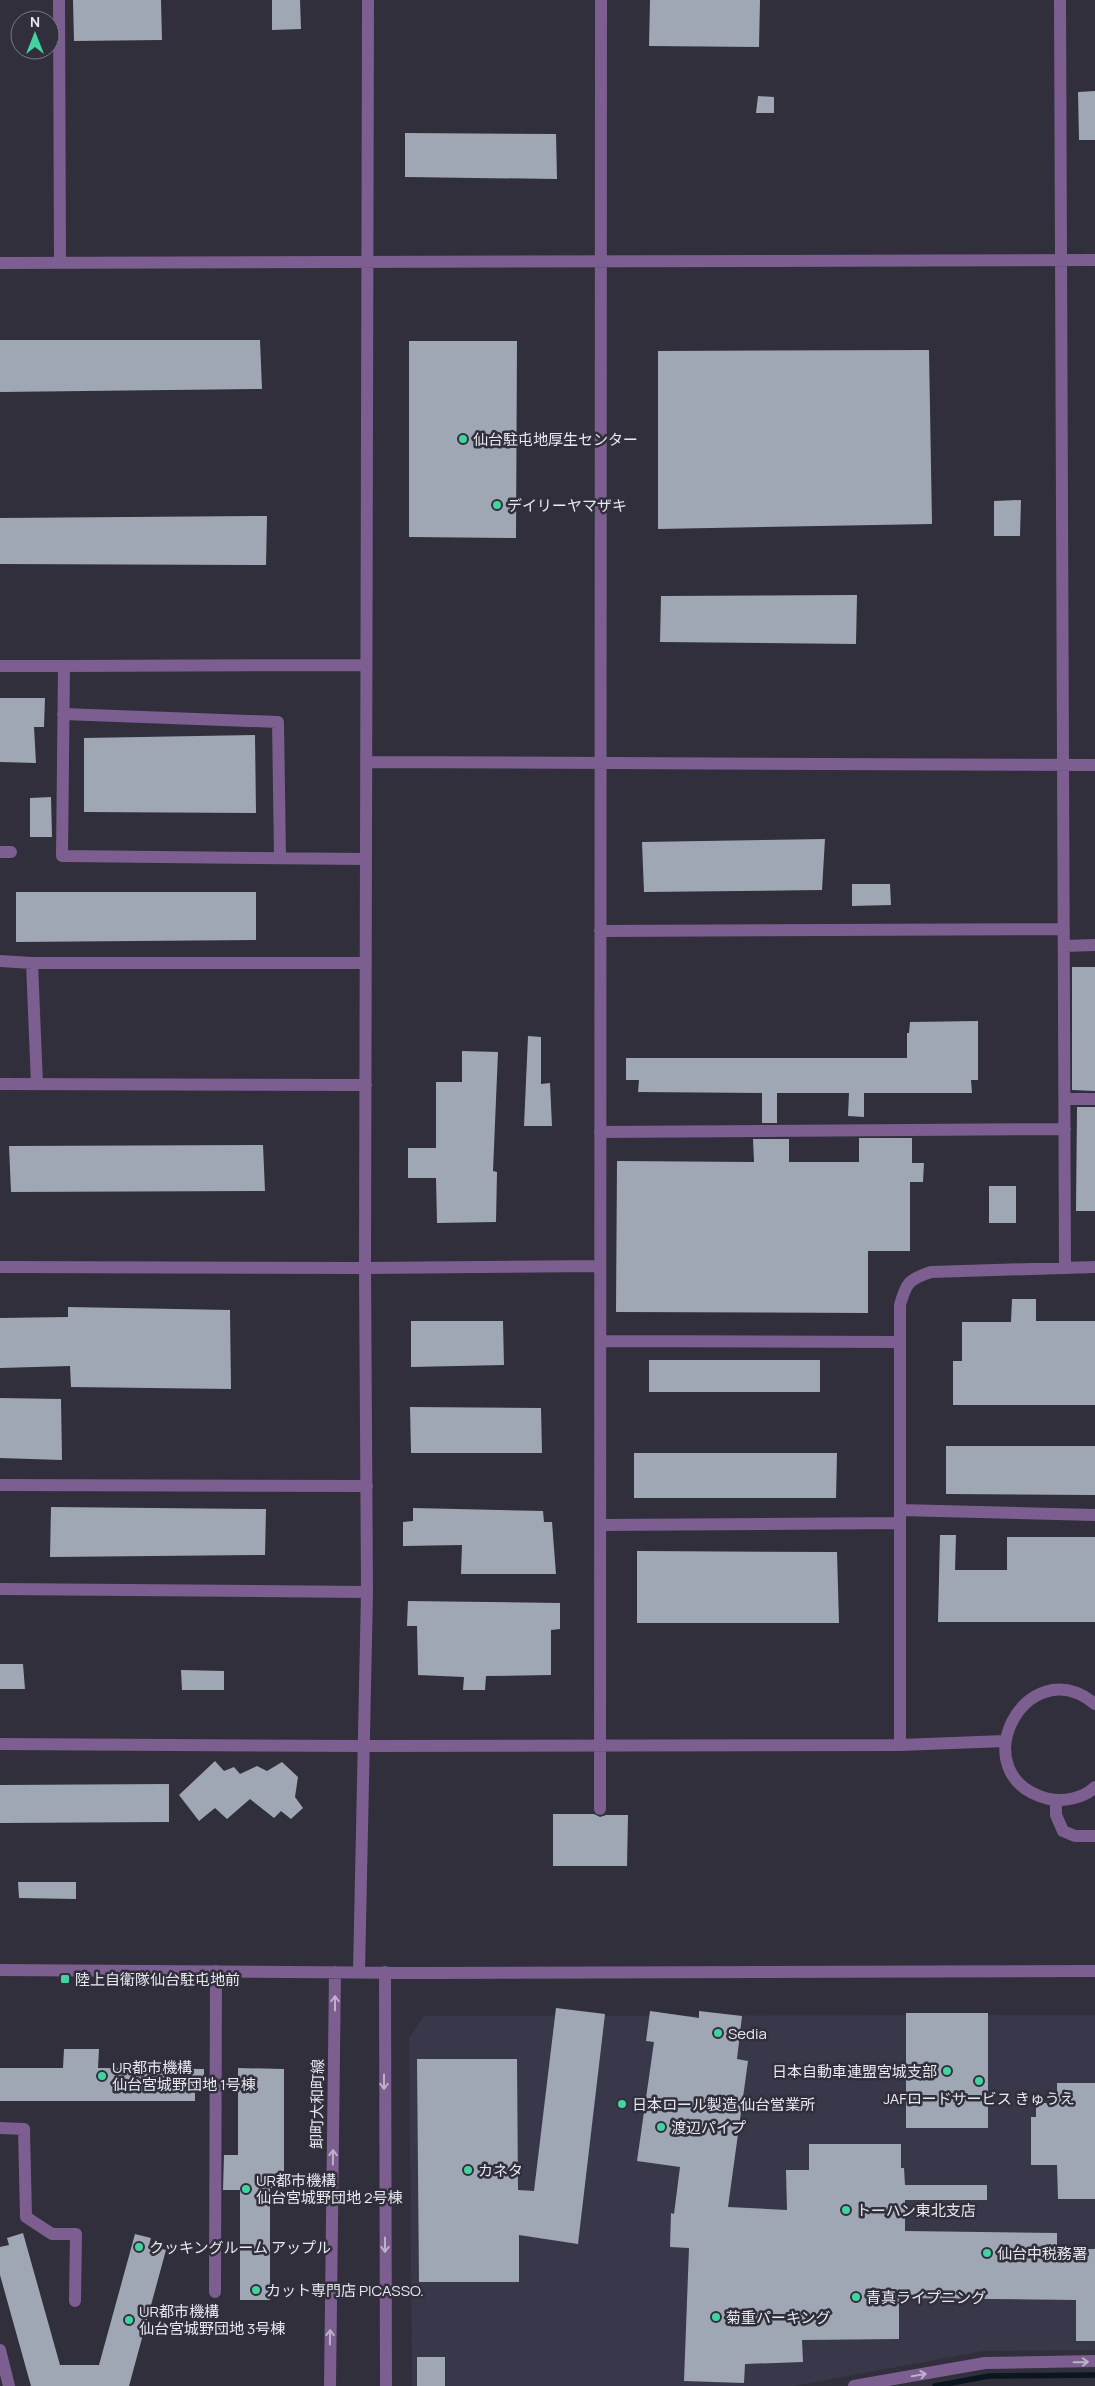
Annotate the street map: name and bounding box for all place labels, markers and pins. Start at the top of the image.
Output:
place label: 仙台駐屯地厚生センター [473,429,638,450]
marker: 仙台駐屯地厚生センター [457,433,469,445]
place label: デイリーヤマザキ [507,495,627,516]
marker: デイリーヤマザキ [491,499,503,511]
place label: 陸上自衛隊仙台駐屯地前 [75,1969,240,1990]
marker: 陸上自衛隊仙台駐屯地前 [59,1973,71,1985]
place label: Sedia [728,2023,767,2044]
marker: Sedia [712,2027,724,2039]
place label: UR都市機構 仙台宮城野団地 1号棟 [112,2057,256,2095]
place label: 日本自動車連盟宮城支部 [772,2061,937,2082]
marker: 日本自動車連盟宮城支部 [941,2065,953,2077]
marker: UR都市機構 仙台宮城野団地 1号棟 [96,2070,108,2082]
marker: JAFロードサービス きゅうえ [973,2075,985,2087]
place label: JAFロードサービス きゅうえ [883,2088,1075,2109]
place label: 日本ロール製造 仙台営業所 [632,2094,815,2115]
marker: 日本ロール製造 仙台営業所 [616,2098,628,2110]
place label: 渡辺パイプ [671,2117,746,2138]
marker: 渡辺パイプ [655,2121,667,2133]
place label: カネタ [478,2160,523,2181]
marker: カネタ [462,2164,474,2176]
place label: UR都市機構 仙台宮城野団地 2号棟 [256,2170,403,2208]
marker: UR都市機構 仙台宮城野団地 2号棟 [240,2183,252,2195]
place label: トーハン東北支店 [856,2200,976,2221]
marker: トーハン東北支店 [840,2204,852,2216]
place label: クッキングルーム アップル [149,2237,331,2258]
marker: クッキングルーム アップル [133,2241,145,2253]
place label: 仙台中税務署 [997,2243,1087,2264]
marker: 仙台中税務署 [981,2247,993,2259]
place label: カット専門店 PICASSO. [266,2280,424,2301]
marker: カット専門店 PICASSO. [250,2284,262,2296]
place label: 青真ライプニング [866,2287,986,2308]
marker: 青真ライプニング [850,2291,862,2303]
place label: UR都市機構 仙台宮城野団地 3号棟 [139,2301,285,2339]
place label: 菊重パーキング [726,2307,831,2328]
marker: 菊重パーキング [710,2311,722,2323]
marker: UR都市機構 仙台宮城野団地 3号棟 [123,2314,135,2326]

